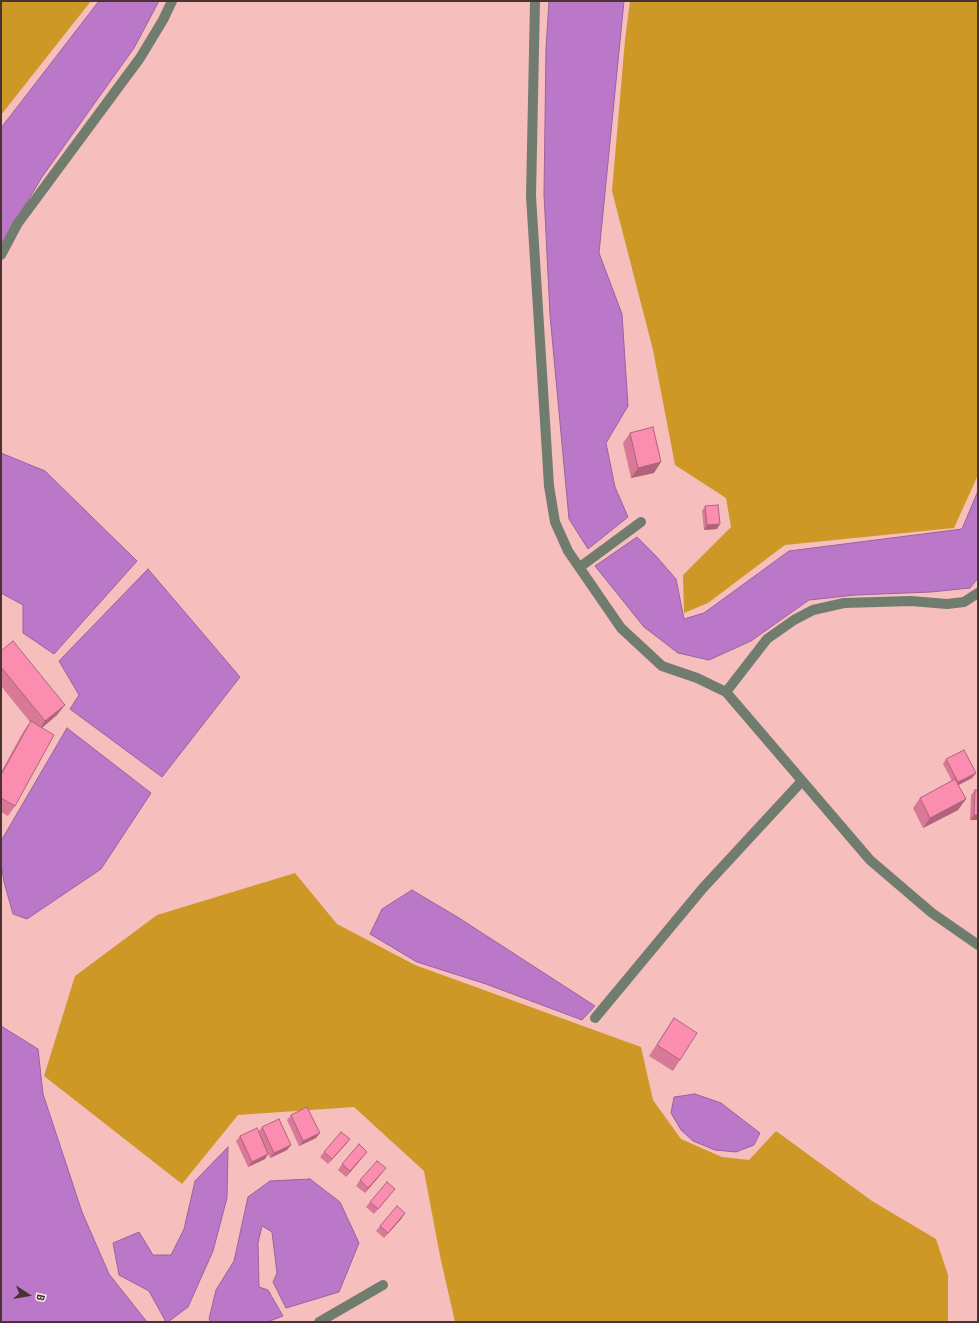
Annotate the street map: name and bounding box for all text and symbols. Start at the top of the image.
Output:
north arrow [8,1275,48,1315]
text: B [33,1293,47,1302]

